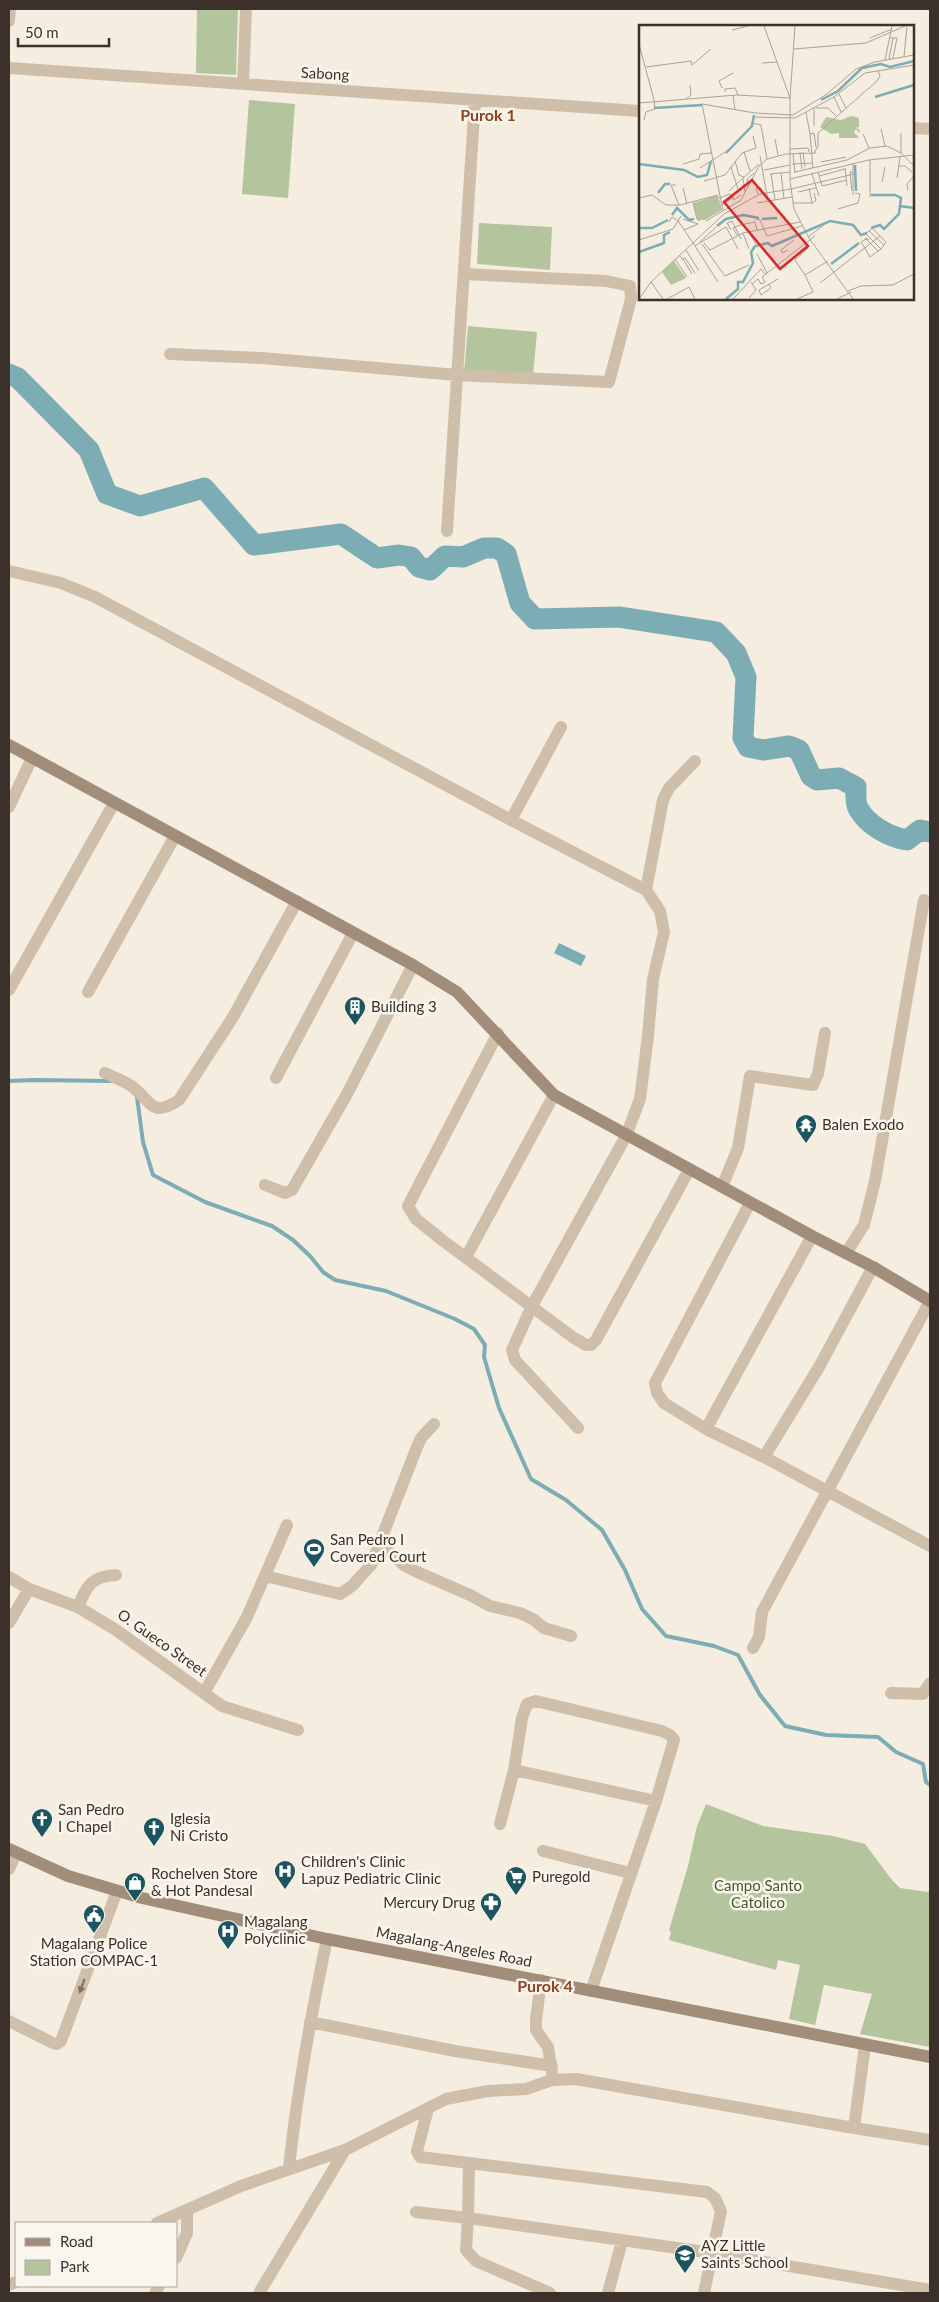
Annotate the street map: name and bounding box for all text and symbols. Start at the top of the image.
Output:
scale bar [18,15,109,47]
text: 50 m [25,23,59,41]
inset map [639,25,914,300]
street label: Sabong [300,63,350,83]
district label: Purok 1 [460,105,516,124]
building icon: Building 3 [343,995,367,1026]
place label: Building 3 [371,997,437,1015]
temple icon: Balen Exodo [794,1113,818,1144]
place label: Balen Exodo [822,1115,904,1133]
place label: San Pedro I Covered Court [330,1530,427,1565]
sports icon: San Pedro I Covered Court [302,1537,326,1568]
street label: O. Gueco Street [114,1605,211,1680]
place label: San Pedro I Chapel [58,1800,124,1835]
church icon: San Pedro I Chapel [30,1807,54,1838]
place label: Iglesia Ni Cristo [170,1809,228,1844]
church icon: Iglesia Ni Cristo [142,1816,166,1847]
place label: Children's Clinic Lapuz Pediatric Clinic [301,1852,441,1887]
hospital icon: Children's Clinic Lapuz Pediatric Clinic [273,1859,297,1890]
place label: Rochelven Store & Hot Pandesal [151,1864,258,1899]
supermarket icon: Puregold [504,1865,528,1896]
place label: Puregold [532,1867,591,1885]
shop icon: Rochelven Store & Hot Pandesal [123,1871,147,1902]
park label: Campo Santo Catolico [714,1876,802,1911]
pharmacy icon: Mercury Drug [479,1891,503,1922]
place label: Mercury Drug [383,1893,475,1911]
public building icon: Magalang Police Station COMPAC-1 [82,1903,106,1934]
place label: Magalang Polyclinic [244,1912,308,1947]
hospital icon: Magalang Polyclinic [216,1919,240,1950]
street label: Magalang-Angeles Road [375,1922,534,1970]
place label: Magalang Police Station COMPAC-1 [30,1934,158,1969]
district label: Purok 4 [517,1976,573,1995]
one-way arrow [78,1979,86,1994]
legend [15,2222,178,2287]
text: Road [60,2232,93,2250]
place label: AYZ Little Saints School [701,2236,788,2271]
school or university icon: AYZ Little Saints School [673,2243,697,2274]
text: Park [60,2257,90,2275]

